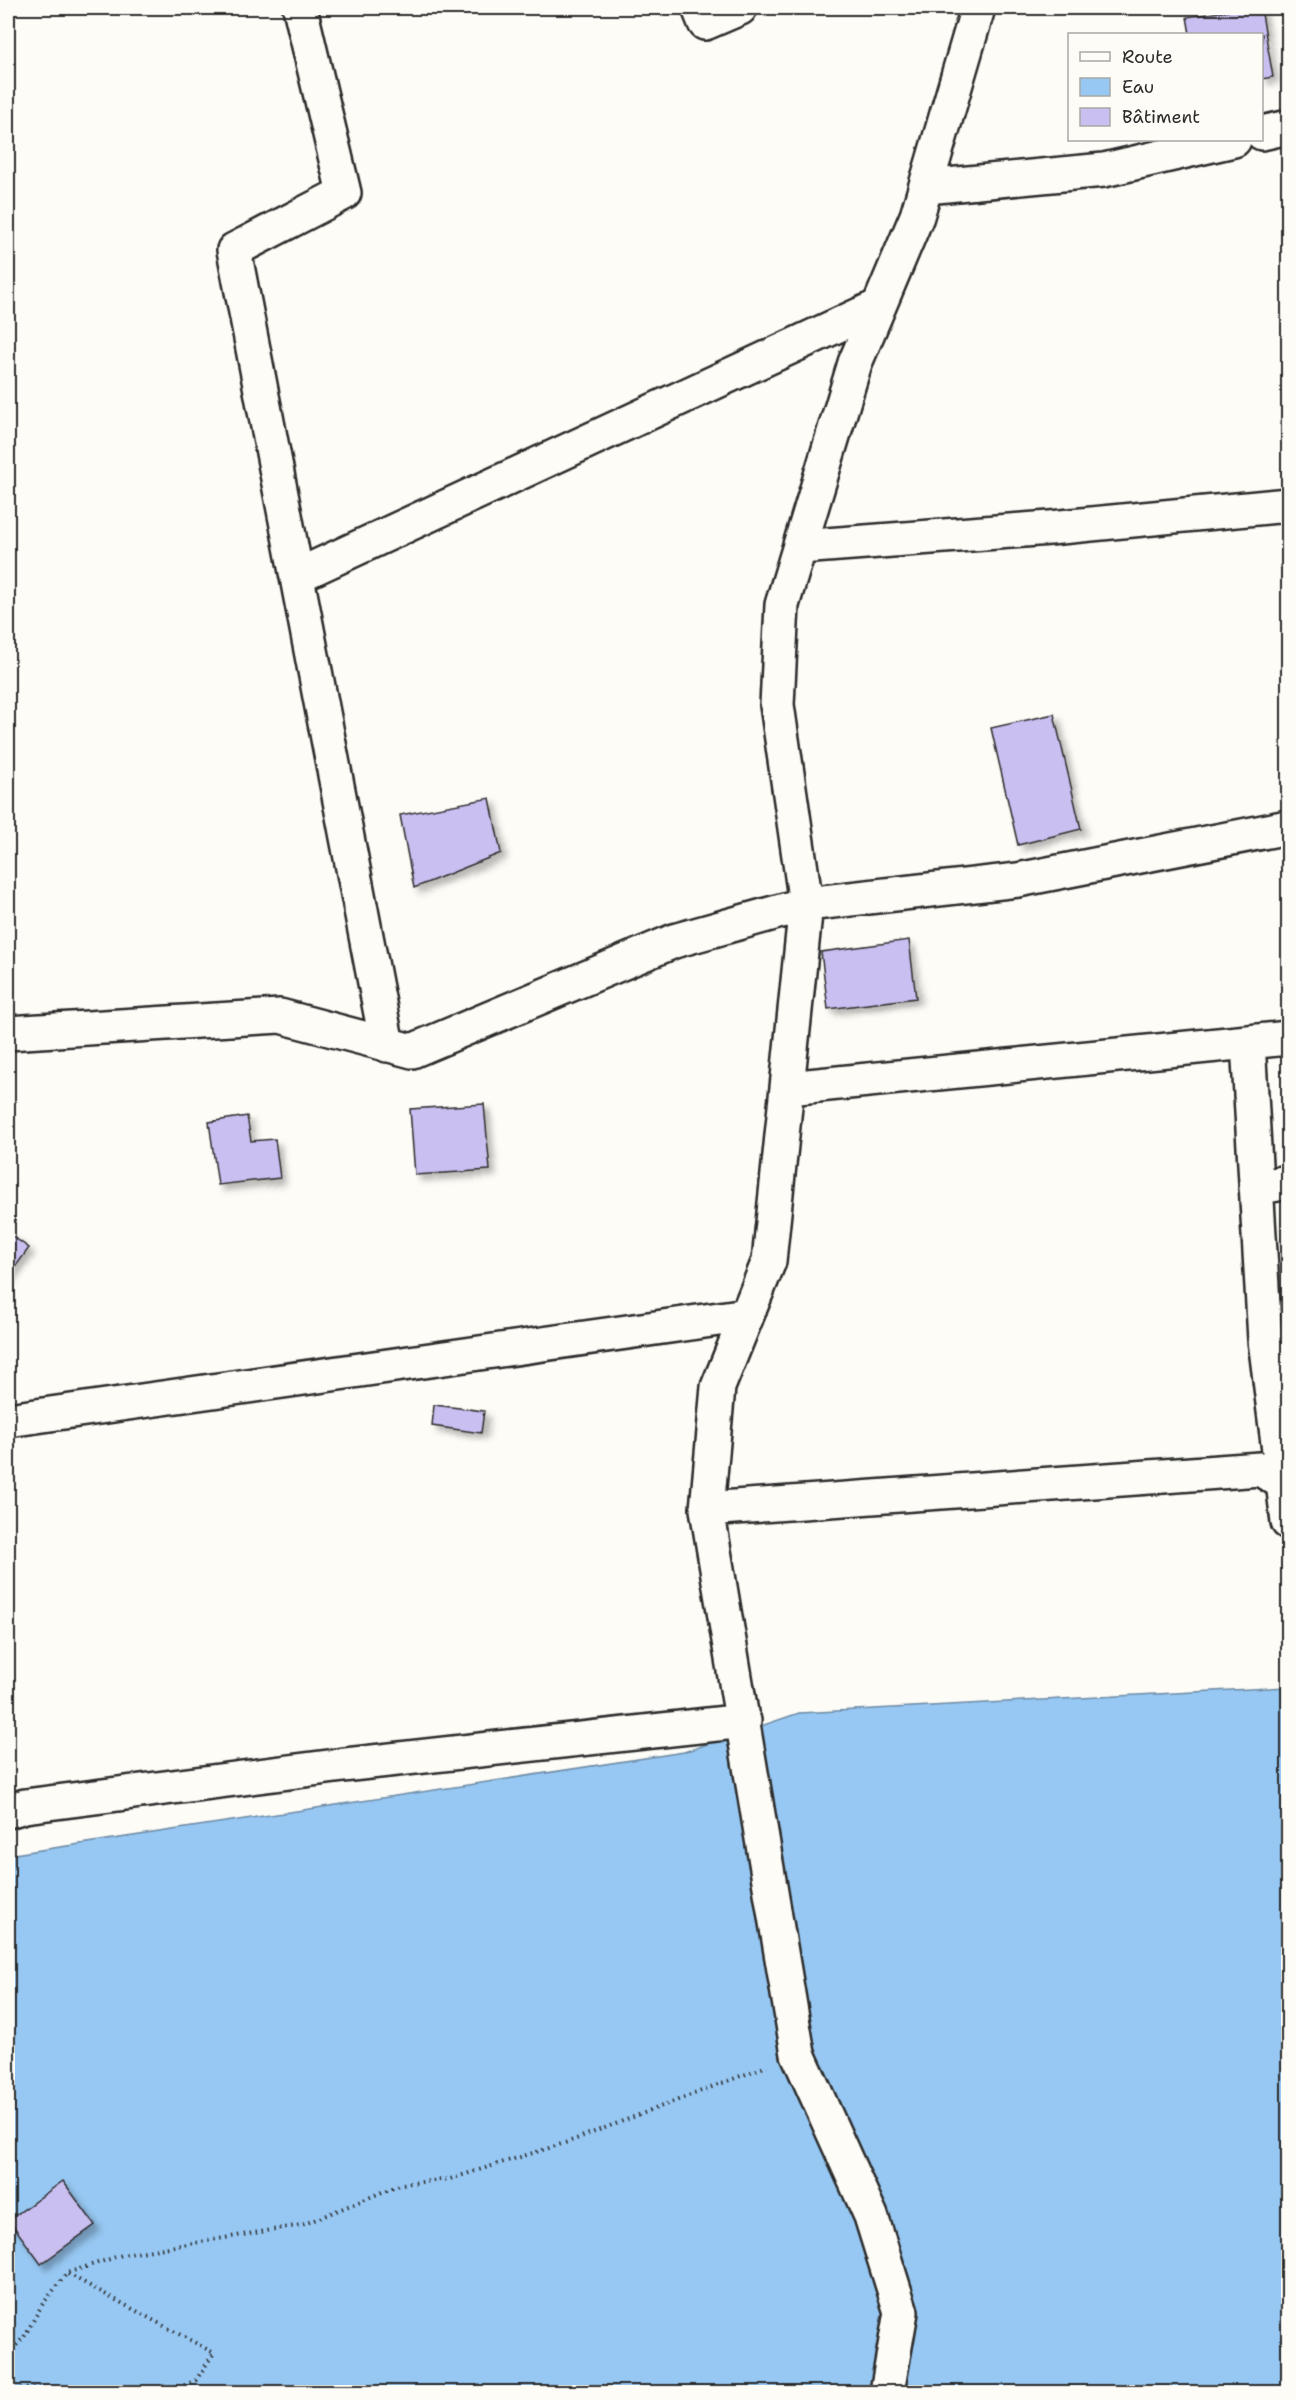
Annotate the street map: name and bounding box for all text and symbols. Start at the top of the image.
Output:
legend [1068,33,1263,141]
text: Route [1122,45,1173,69]
text: Eau [1122,75,1154,99]
text: Bâtiment [1122,105,1200,129]

